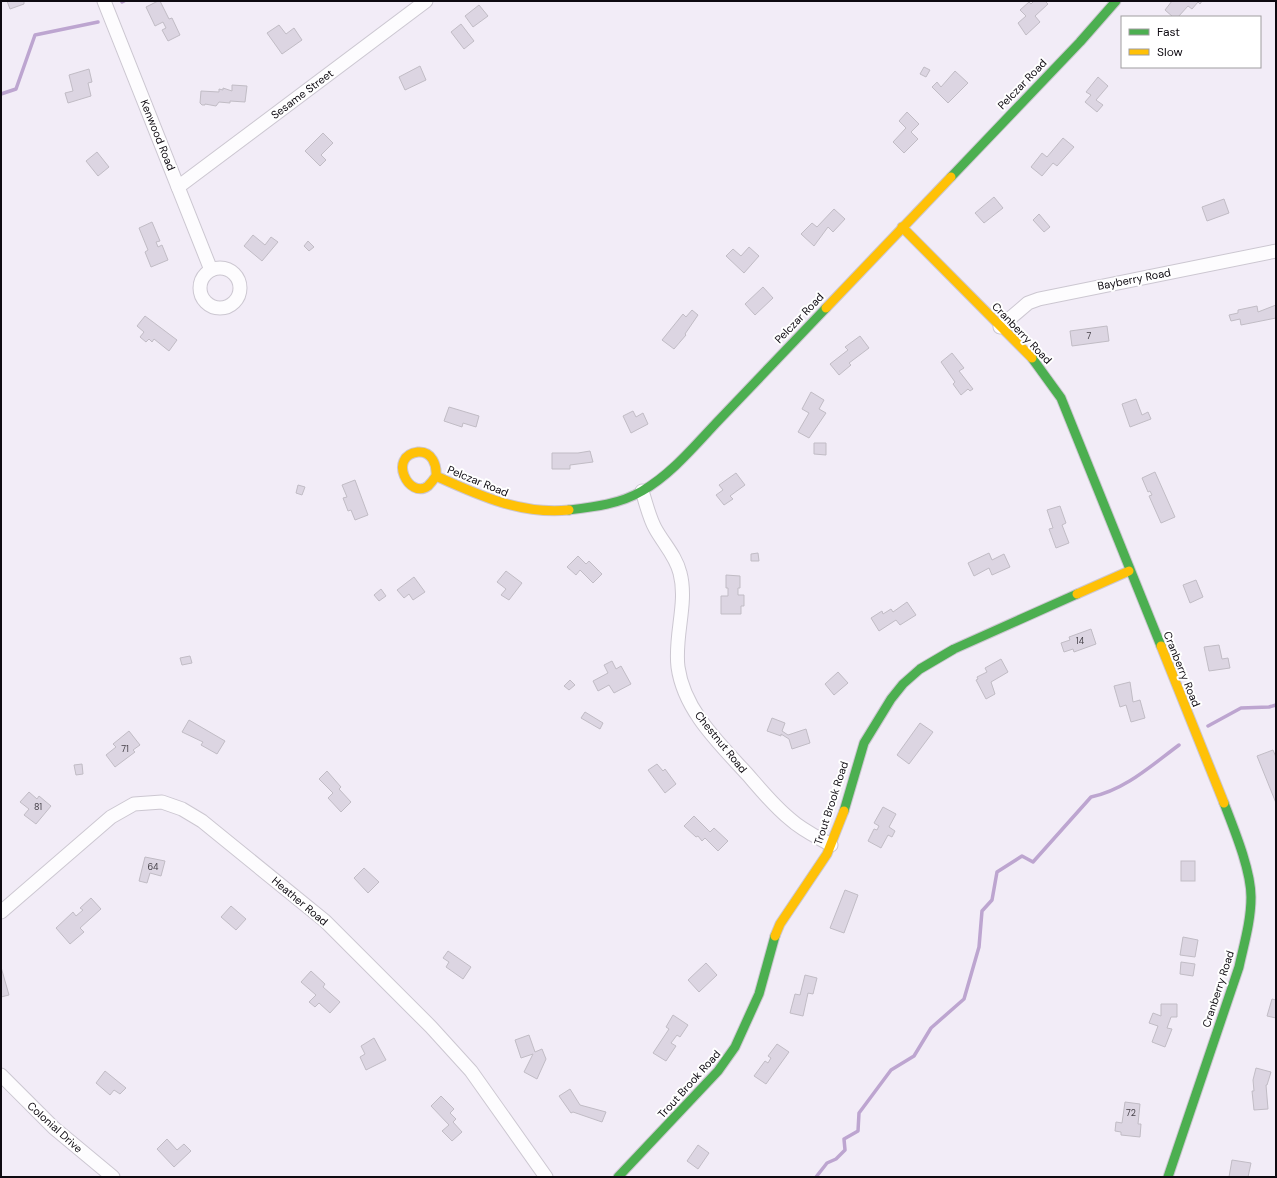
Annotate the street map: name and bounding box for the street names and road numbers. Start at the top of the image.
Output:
street label: Pelczar Road [994,56,1050,112]
street label: Sesame Street [268,66,336,122]
street label: Kenwood Road [137,97,179,173]
street label: Bayberry Road [1096,265,1172,293]
street label: Pelczar Road [771,290,827,346]
street label: Cranberry Road [989,299,1055,367]
street label: Pelczar Road [445,462,511,500]
street label: Cranberry Road [1160,629,1204,709]
street label: Chestnut Road [692,708,750,776]
street label: Trout Brook Road [811,759,851,847]
street label: Heather Road [269,873,331,929]
street label: Cranberry Road [1199,949,1237,1029]
street label: Trout Brook Road [655,1047,723,1121]
street label: Colonial Drive [24,1098,86,1156]

